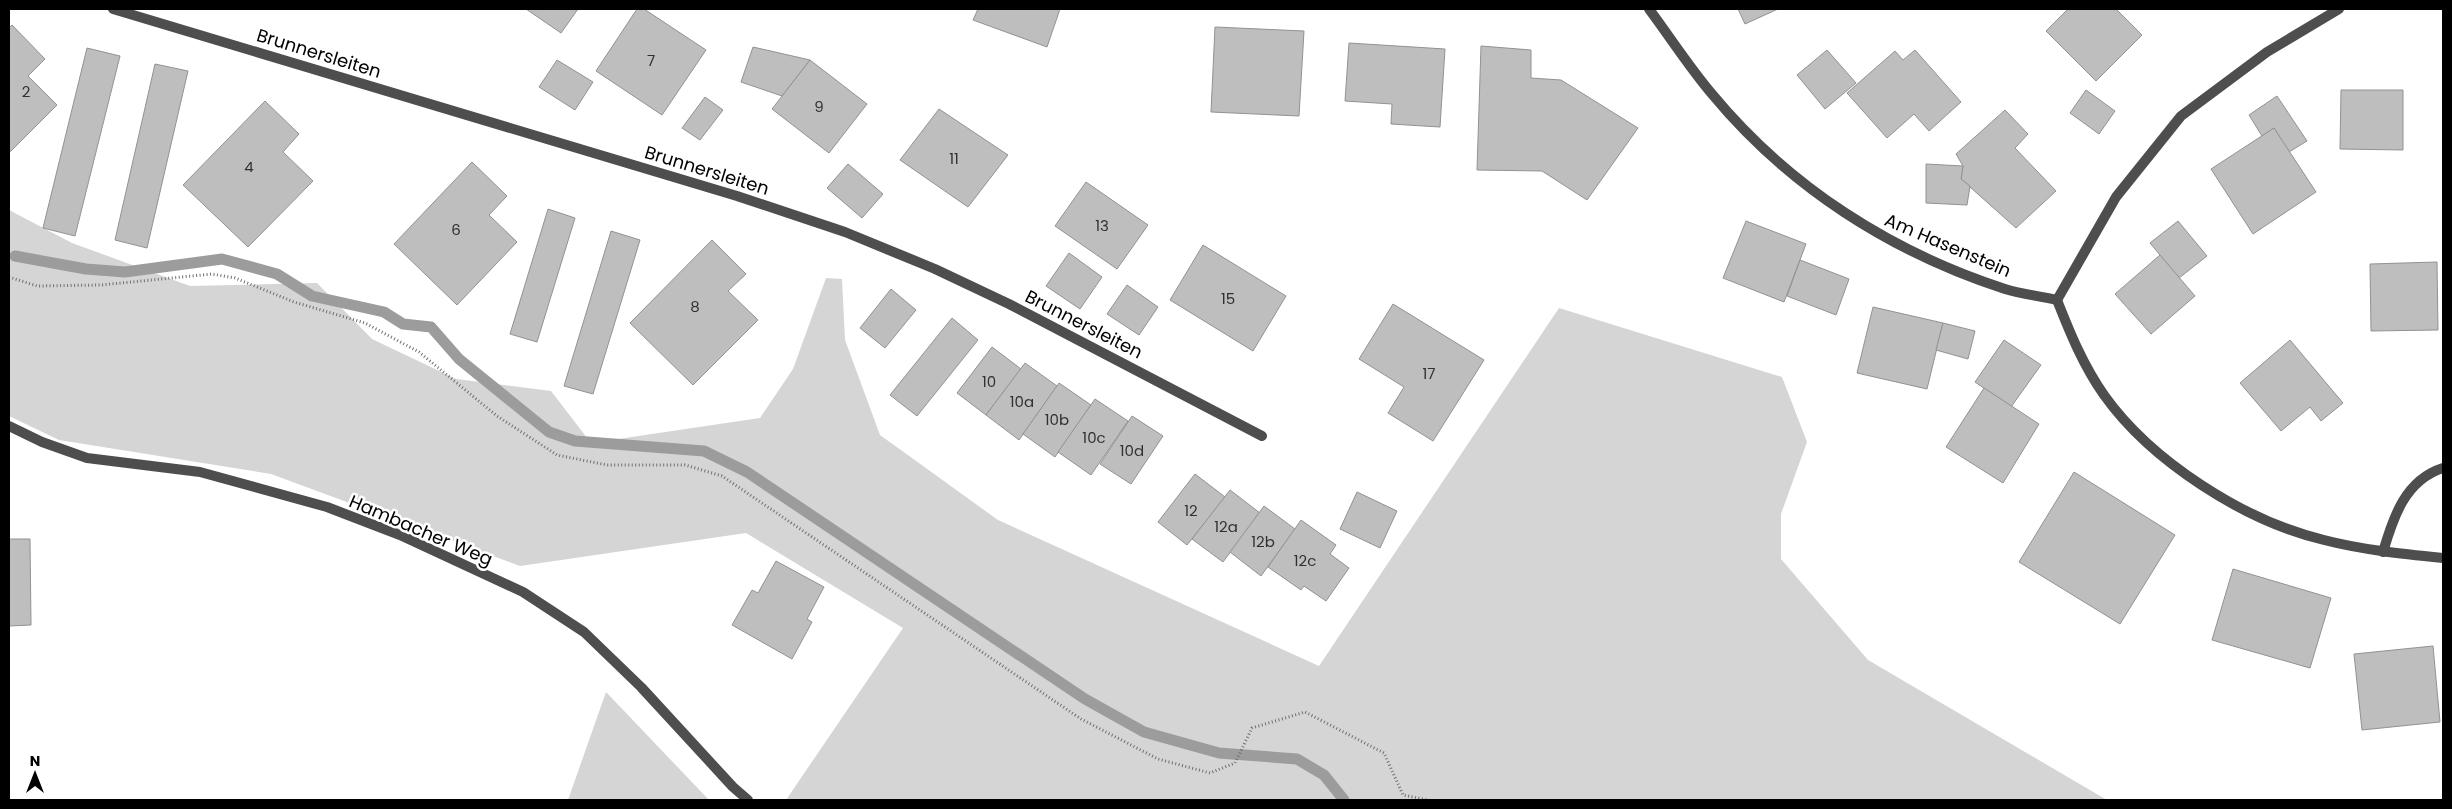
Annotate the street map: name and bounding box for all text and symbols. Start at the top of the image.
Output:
street label: Brunnersleiten [254,22,384,84]
house number: 7 [647,50,655,71]
house number: 2 [22,81,30,102]
house number: 9 [814,96,824,117]
street label: Brunnersleiten [642,139,772,201]
house number: 11 [949,148,959,169]
house number: 4 [244,156,254,177]
street label: Am Hasenstein [1881,207,2015,283]
house number: 13 [1095,215,1109,236]
house number: 6 [451,219,461,240]
street label: Brunnersleiten [1021,284,1147,364]
house number: 15 [1221,288,1235,309]
house number: 8 [690,296,700,317]
house number: 17 [1423,363,1436,384]
house number: 10 [982,371,996,392]
house number: 10a [1010,391,1034,412]
house number: 10b [1045,409,1069,430]
house number: 10c [1082,427,1106,448]
house number: 10d [1120,440,1144,461]
street label: Hambacher Weg [345,488,497,572]
house number: 12 [1184,500,1198,521]
house number: 12a [1214,516,1238,537]
house number: 12b [1251,531,1275,552]
house number: 12c [1294,550,1316,571]
north arrow [10,749,60,799]
text: N [30,751,40,771]

